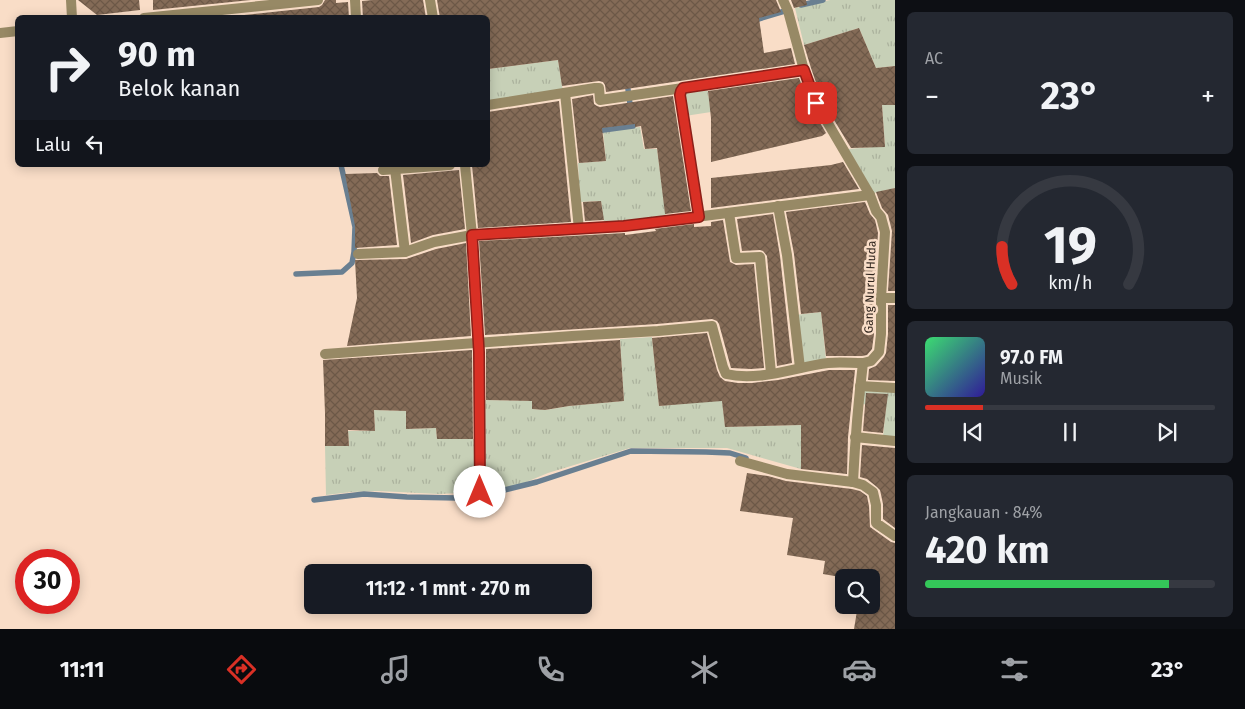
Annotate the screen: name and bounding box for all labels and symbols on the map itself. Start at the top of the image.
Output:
pin [795,82,837,124]
street label: Gang Nurul Huda [861,240,879,334]
position arrow [453,465,505,517]
speed limit sign: 30 [15,549,80,614]

